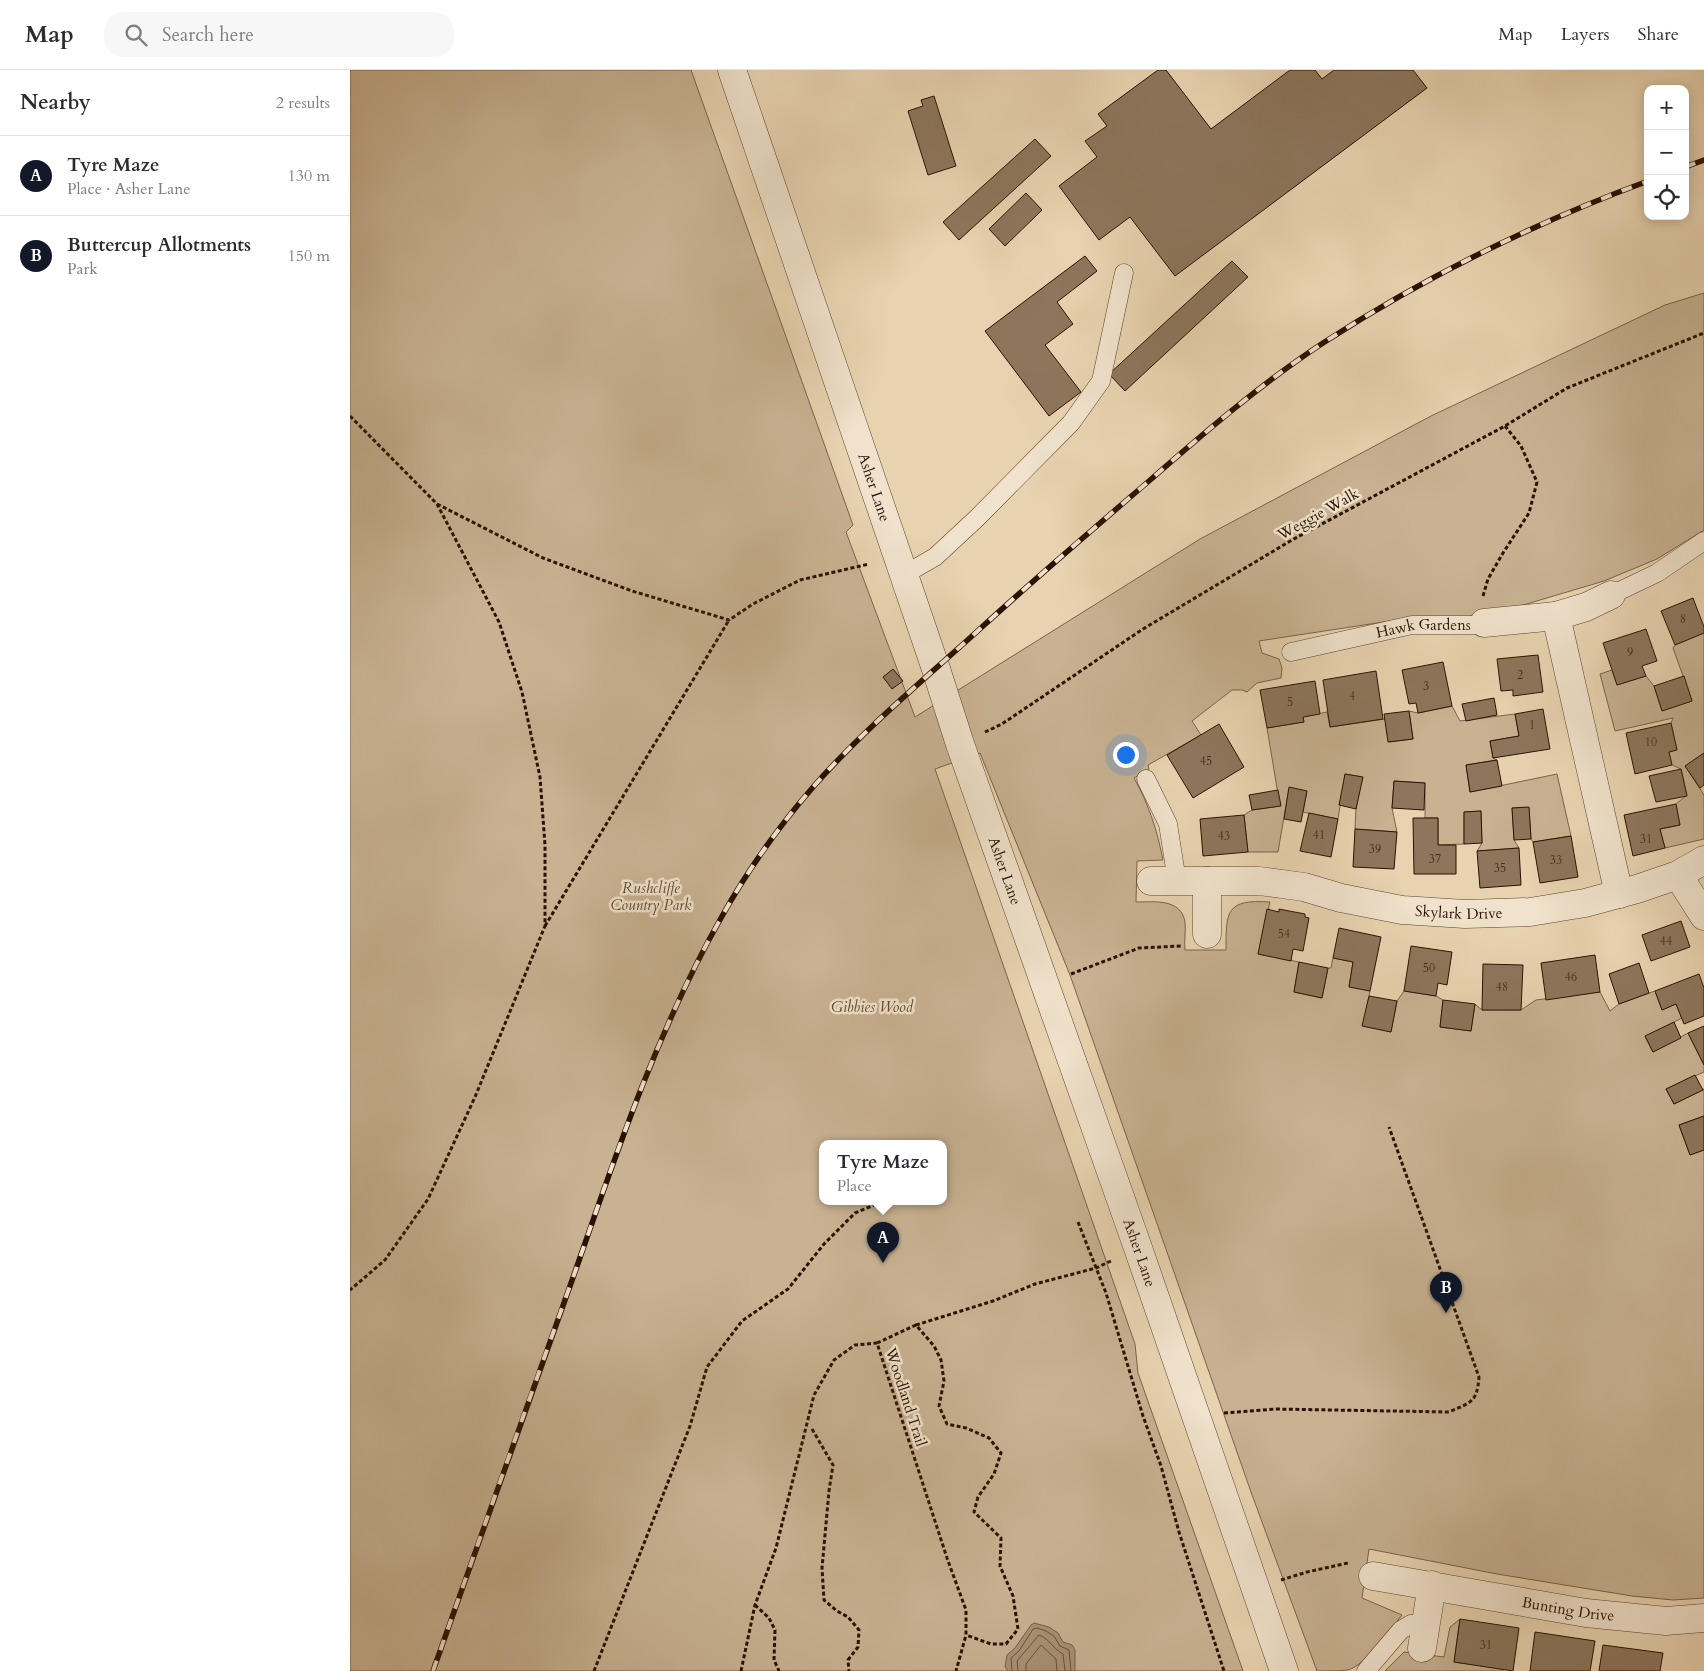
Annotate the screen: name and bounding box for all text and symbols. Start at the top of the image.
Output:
search box [104,12,454,57]
text: Map [25,18,74,51]
icon: search [122,21,150,49]
text: Search here [162,22,254,48]
text: Map [1498,22,1533,47]
text: Layers [1561,22,1610,47]
text: Share [1638,22,1679,47]
map controls [1644,85,1689,220]
button: + [1644,85,1689,130]
text: Nearby [20,88,91,117]
text: 2 results [276,92,330,114]
button: − [1644,130,1689,175]
text: Tyre Maze [67,152,159,178]
text: A [30,165,42,187]
text: 130 m [288,165,330,187]
button: locate [1644,175,1689,220]
text: Place · Asher Lane [67,178,191,200]
text: Buttercup Allotments [67,232,251,258]
text: B [30,245,42,267]
text: 150 m [288,245,330,267]
text: Park [67,258,98,280]
street label: Asher Lane [853,451,895,525]
street label: Weggie Walk [1273,483,1362,545]
house number: 8 [1680,611,1686,627]
street label: Hawk Gardens [1374,615,1471,643]
house number: 9 [1627,644,1633,660]
house number: 2 [1517,667,1523,683]
house number: 3 [1423,678,1429,694]
house number: 4 [1349,688,1355,704]
house number: 5 [1287,694,1293,710]
house number: 1 [1529,717,1535,733]
house number: 10 [1645,734,1657,750]
your location [1113,742,1139,768]
house number: 45 [1200,753,1212,769]
house number: 41 [1313,827,1325,843]
house number: 43 [1218,828,1230,844]
house number: 31 [1640,831,1652,847]
street label: Asher Lane [984,834,1026,908]
house number: 39 [1369,841,1381,857]
house number: 37 [1429,851,1441,867]
house number: 33 [1550,852,1562,868]
house number: 35 [1494,860,1506,876]
park label: Rushcliffe Country Park [610,878,692,915]
street label: Skylark Drive [1414,901,1503,924]
house number: 54 [1278,926,1290,942]
house number: 44 [1660,933,1672,949]
house number: 50 [1423,960,1435,976]
house number: 46 [1565,969,1577,985]
house number: 48 [1496,979,1508,995]
park label: Gibbies Wood [831,997,914,1017]
popup [819,1140,947,1205]
text: Tyre Maze [837,1149,929,1175]
text: Place [837,1175,872,1197]
street label: Asher Lane [1118,1216,1161,1290]
pin: A [867,1222,899,1263]
pin: B [1430,1272,1462,1313]
street label: Woodland Trail [880,1344,931,1449]
street label: Bunting Drive [1520,1592,1615,1626]
house number: 31 [1480,1637,1492,1653]

